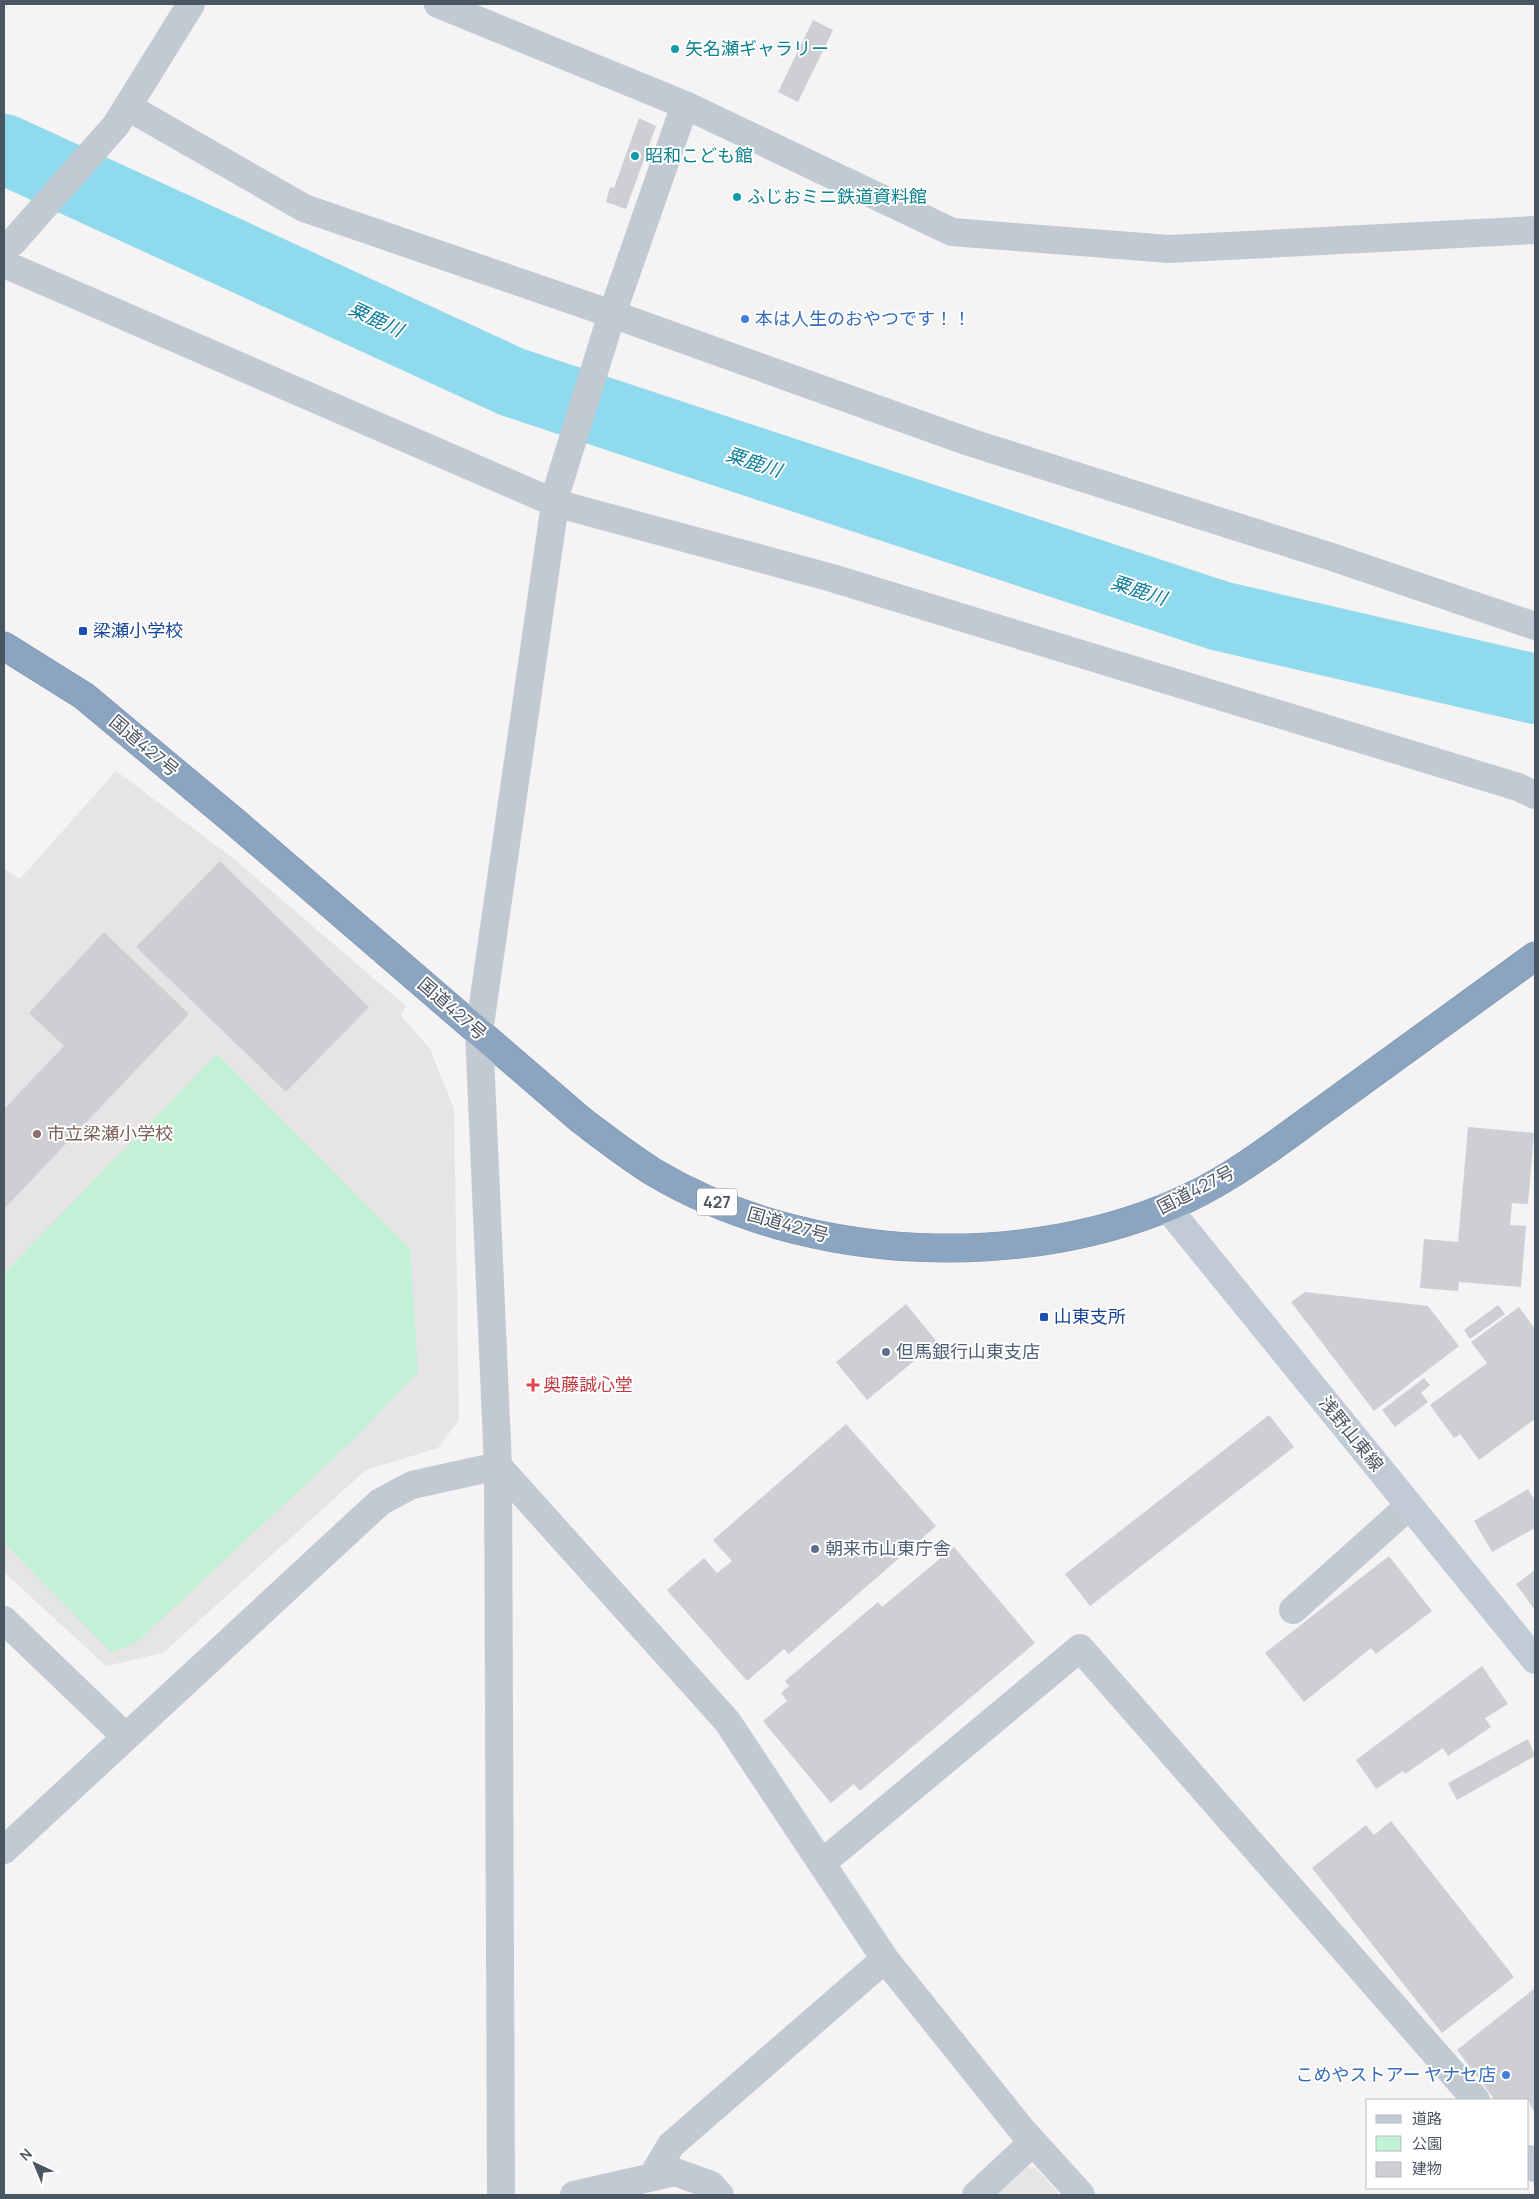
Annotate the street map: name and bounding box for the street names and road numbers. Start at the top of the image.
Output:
street label: 国道427号 [105,709,185,781]
street label: 国道427号 [413,972,492,1045]
street label: 国道427号 [1153,1159,1238,1219]
road number: 427 [697,1188,737,1216]
street label: 国道427号 [745,1201,832,1247]
street label: 浅野山東線 [1314,1391,1389,1476]

